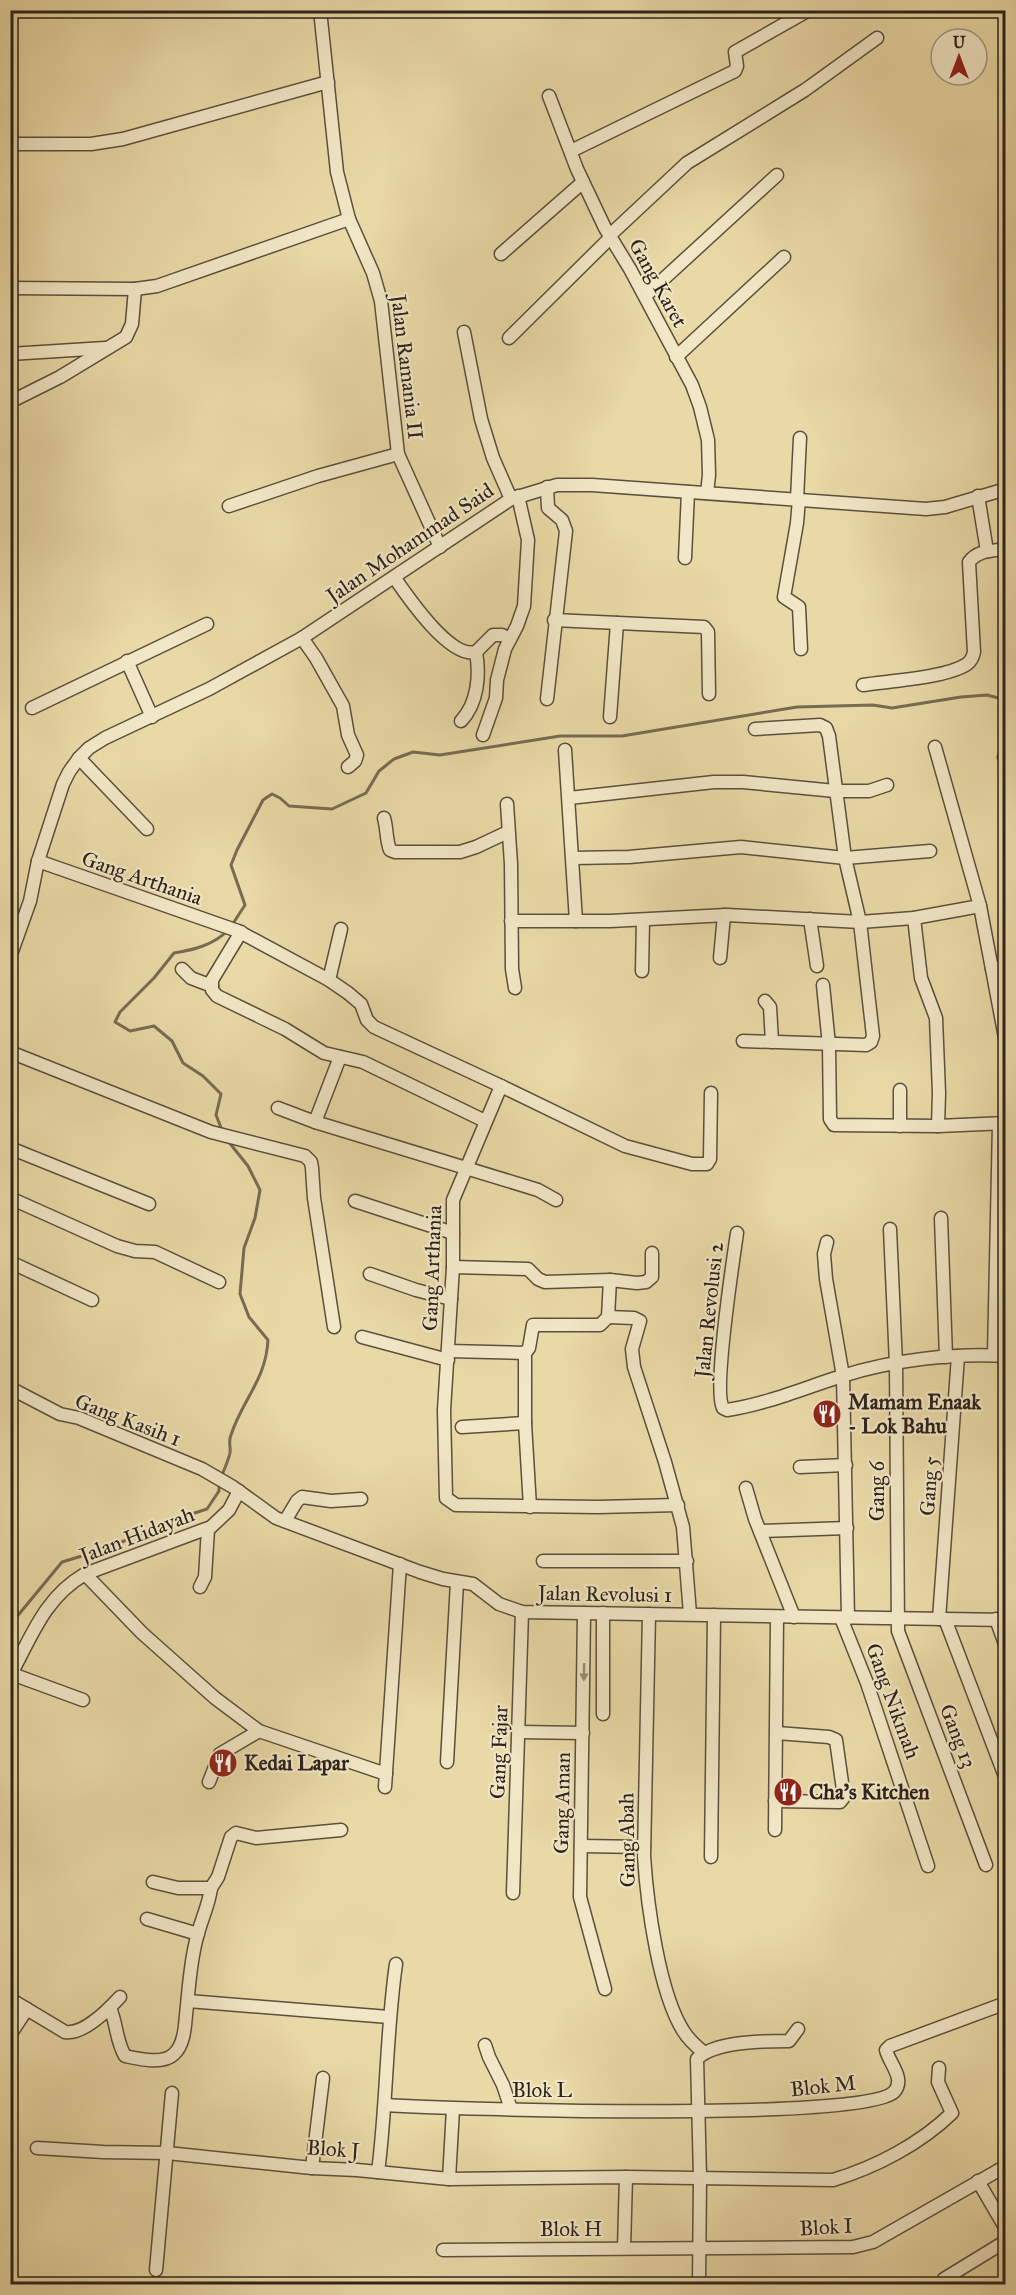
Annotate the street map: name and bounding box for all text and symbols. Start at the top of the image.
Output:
north arrow [929,27,989,87]
text: U [953,33,966,52]
street label: Gang Karet [623,234,693,332]
street label: Jalan Ramania II [385,291,429,441]
street label: Jalan Mohammad Said [320,477,499,610]
street label: Gang Arthania [78,845,206,911]
street label: Gang Arthania [417,1205,447,1331]
street label: Jalan Revolusi 2 [689,1240,729,1381]
street label: Gang Kasih 1 [71,1388,185,1452]
place label: Mamam Enaak - Lok Bahu [848,1389,982,1439]
restaurant icon: Mamam Enaak - Lok Bahu [811,1398,843,1430]
street label: Gang 5 [914,1455,944,1517]
street label: Gang 6 [864,1459,890,1521]
street label: Jalan Hidayah [74,1501,198,1569]
street label: Jalan Revolusi 1 [536,1580,672,1608]
street label: Gang Nikmah [860,1640,926,1763]
one-way arrow [579,1662,588,1681]
street label: Gang 13 [934,1700,982,1772]
street label: Gang Fajar [484,1705,514,1799]
restaurant icon: Kedai Lapar [207,1747,239,1779]
place label: Kedai Lapar [244,1750,350,1776]
street label: Gang Aman [548,1752,576,1854]
restaurant icon: Cha's Kitchen [772,1776,804,1808]
place label: Cha's Kitchen [809,1779,930,1805]
street label: Gang Abah [613,1792,641,1888]
street label: Blok M [789,2070,857,2102]
street label: Blok L [512,2077,572,2103]
street label: Blok J [306,2134,361,2164]
street label: Blok I [799,2213,853,2241]
street label: Blok H [540,2216,602,2242]

